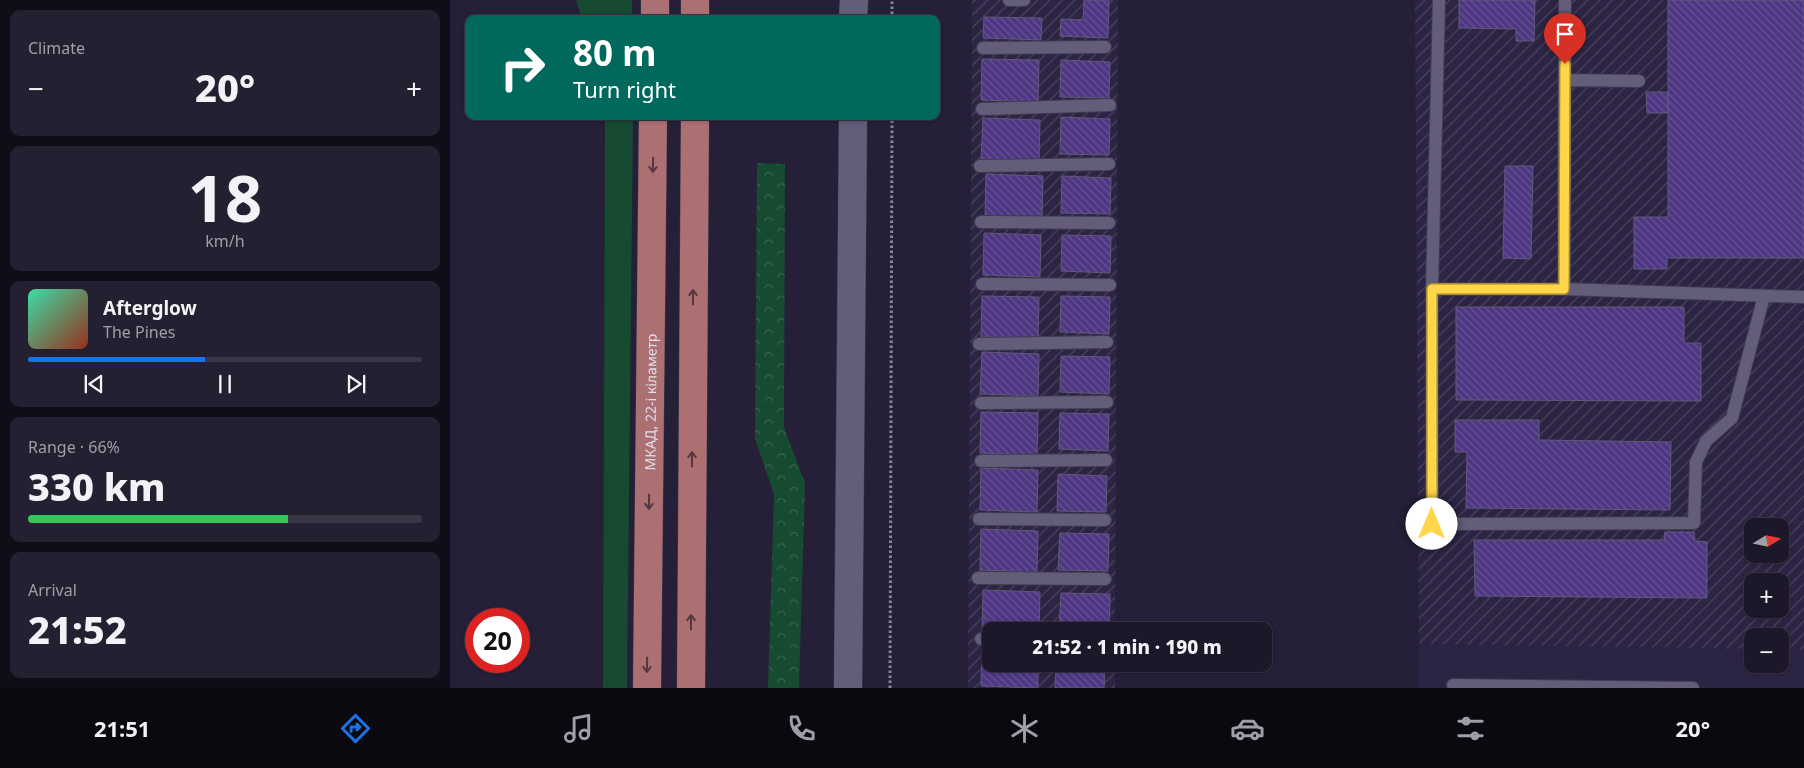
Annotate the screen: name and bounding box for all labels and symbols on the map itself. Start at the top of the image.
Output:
pin [1544,13,1586,64]
one-way arrow [648,156,658,173]
one-way arrow [688,289,698,306]
street label: МКАД, 22-і кіламетр [640,334,660,470]
one-way arrow [687,452,697,468]
one-way arrow [644,494,654,510]
position arrow [1405,497,1457,549]
north arrow [1744,518,1789,562]
speed limit sign: 20 [465,608,530,673]
one-way arrow [686,614,696,630]
one-way arrow [642,656,652,673]

